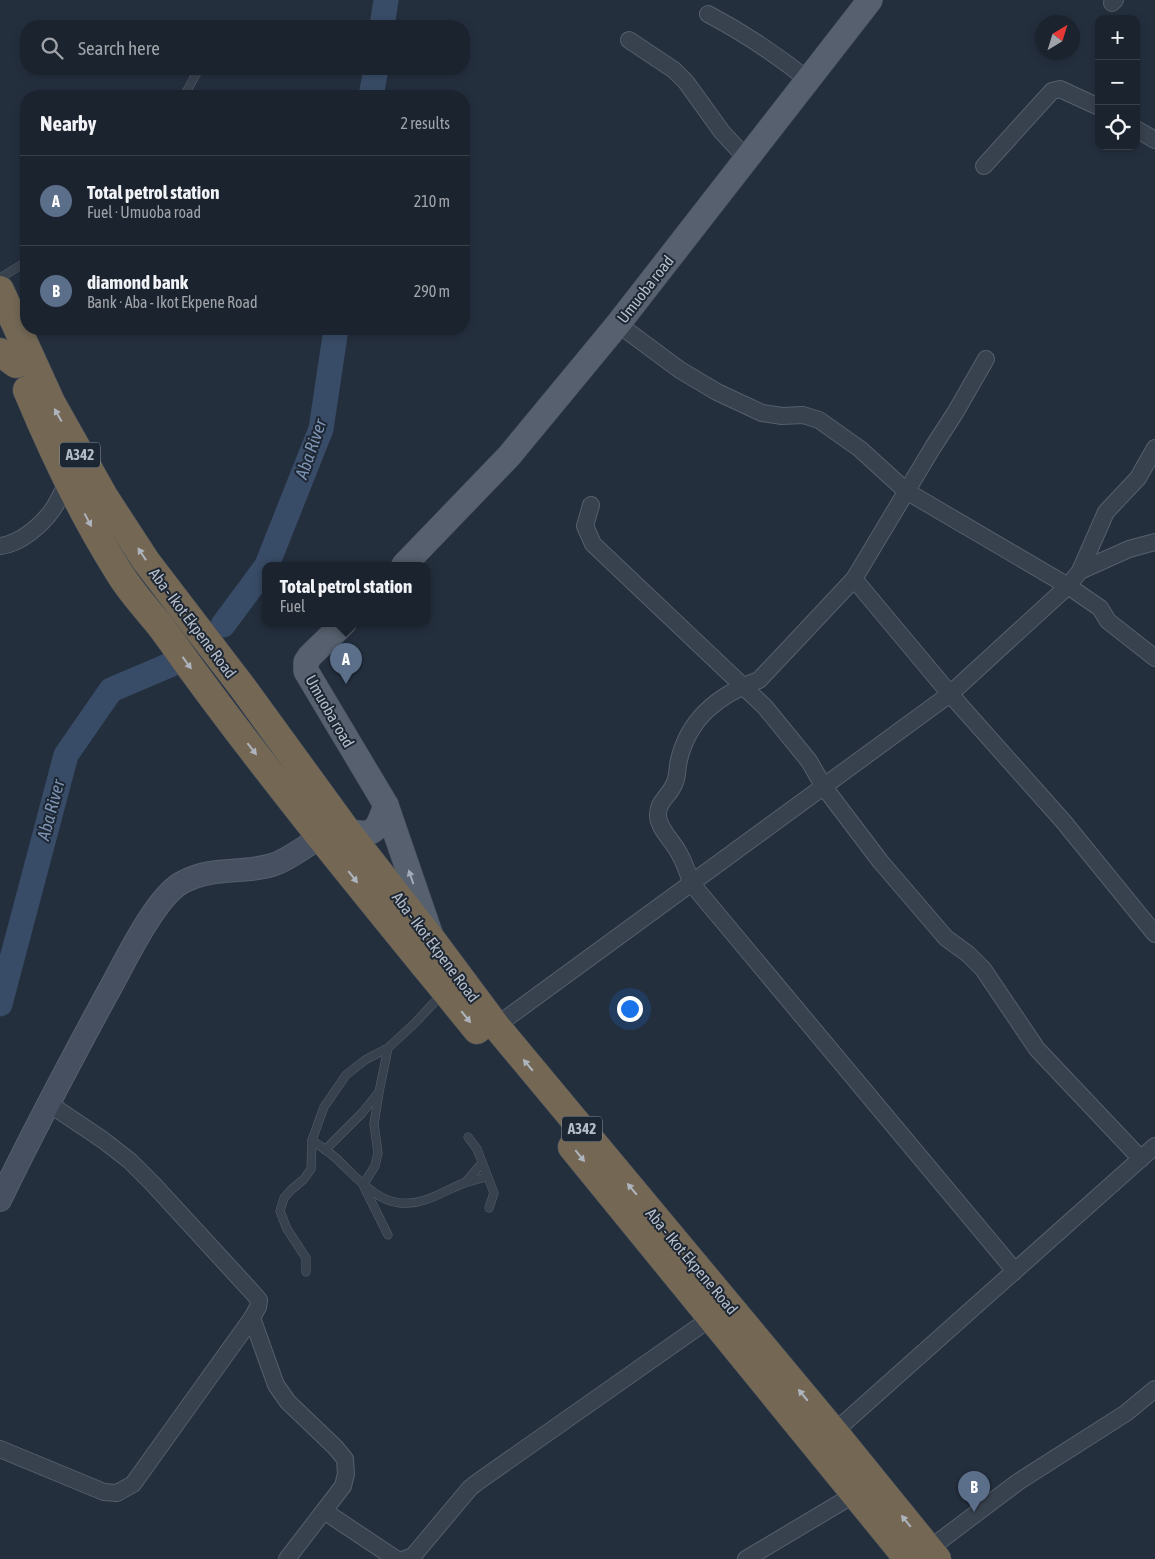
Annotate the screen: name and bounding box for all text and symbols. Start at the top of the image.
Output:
north arrow [1035,15,1080,60]
map controls [1095,15,1140,150]
button: + [1095,15,1140,60]
search box [20,20,470,75]
icon: search [38,34,66,62]
text: Search here [78,37,160,59]
button: − [1095,60,1140,105]
button: locate [1095,105,1140,150]
text: Nearby [40,111,96,135]
text: 2 results [400,114,450,132]
text: Total petrol station [87,181,219,203]
text: A [52,192,60,210]
text: 210 m [414,192,450,210]
text: Fuel · Umuoba road [87,203,201,221]
street label: Umuoba road [613,252,677,326]
text: diamond bank [87,271,188,293]
text: B [52,282,60,300]
text: 290 m [414,282,450,300]
text: Bank · Aba - Ikot Ekpene Road [87,293,257,311]
one-way arrow [54,407,62,422]
water label: Aba River [290,415,331,483]
road number: A342 [60,442,100,468]
one-way arrow [84,514,93,527]
one-way arrow [137,547,146,561]
popup [262,562,430,627]
street label: Aba - Ikot Ekpene Road [145,565,240,682]
text: Total petrol station [280,575,412,597]
text: Fuel [280,597,305,615]
pin: A [330,643,362,684]
one-way arrow [182,657,192,670]
street label: Umuoba road [302,672,358,750]
one-way arrow [247,743,258,756]
water label: Aba River [32,777,69,844]
one-way arrow [406,869,414,884]
one-way arrow [347,870,358,883]
street label: Aba - Ikot Ekpene Road [388,889,483,1006]
your location [617,996,643,1022]
one-way arrow [461,1010,472,1023]
one-way arrow [523,1058,534,1071]
road number: A342 [562,1116,602,1142]
one-way arrow [575,1150,586,1163]
one-way arrow [627,1183,638,1196]
street label: Aba - Ikot Ekpene Road [642,1204,742,1318]
one-way arrow [798,1389,809,1402]
pin: B [958,1471,990,1512]
one-way arrow [900,1515,911,1528]

